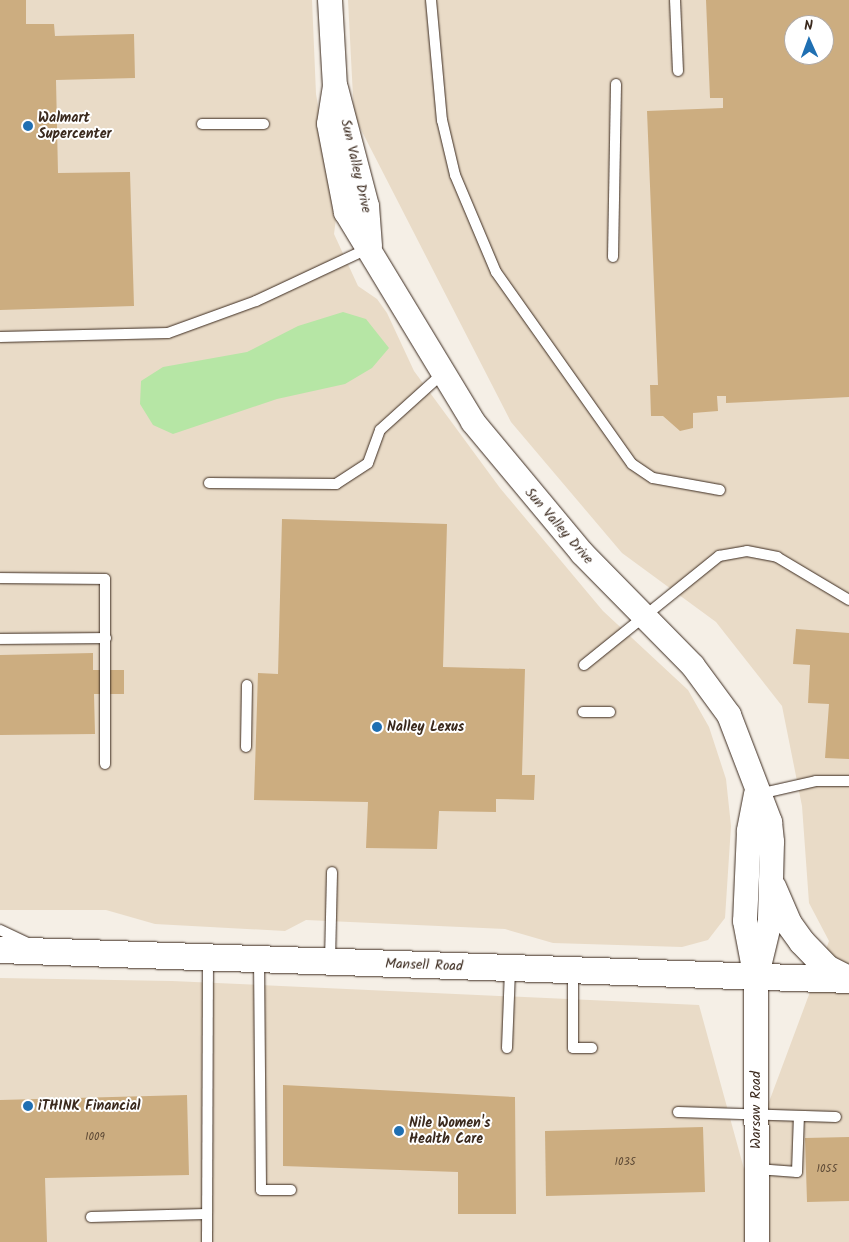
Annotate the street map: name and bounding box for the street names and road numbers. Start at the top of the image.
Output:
street label: Sun Valley Drive [337,117,375,215]
street label: Sun Valley Drive [521,484,597,568]
street label: Mansell Road [385,955,463,975]
street label: Warsaw Road [748,1071,764,1149]

